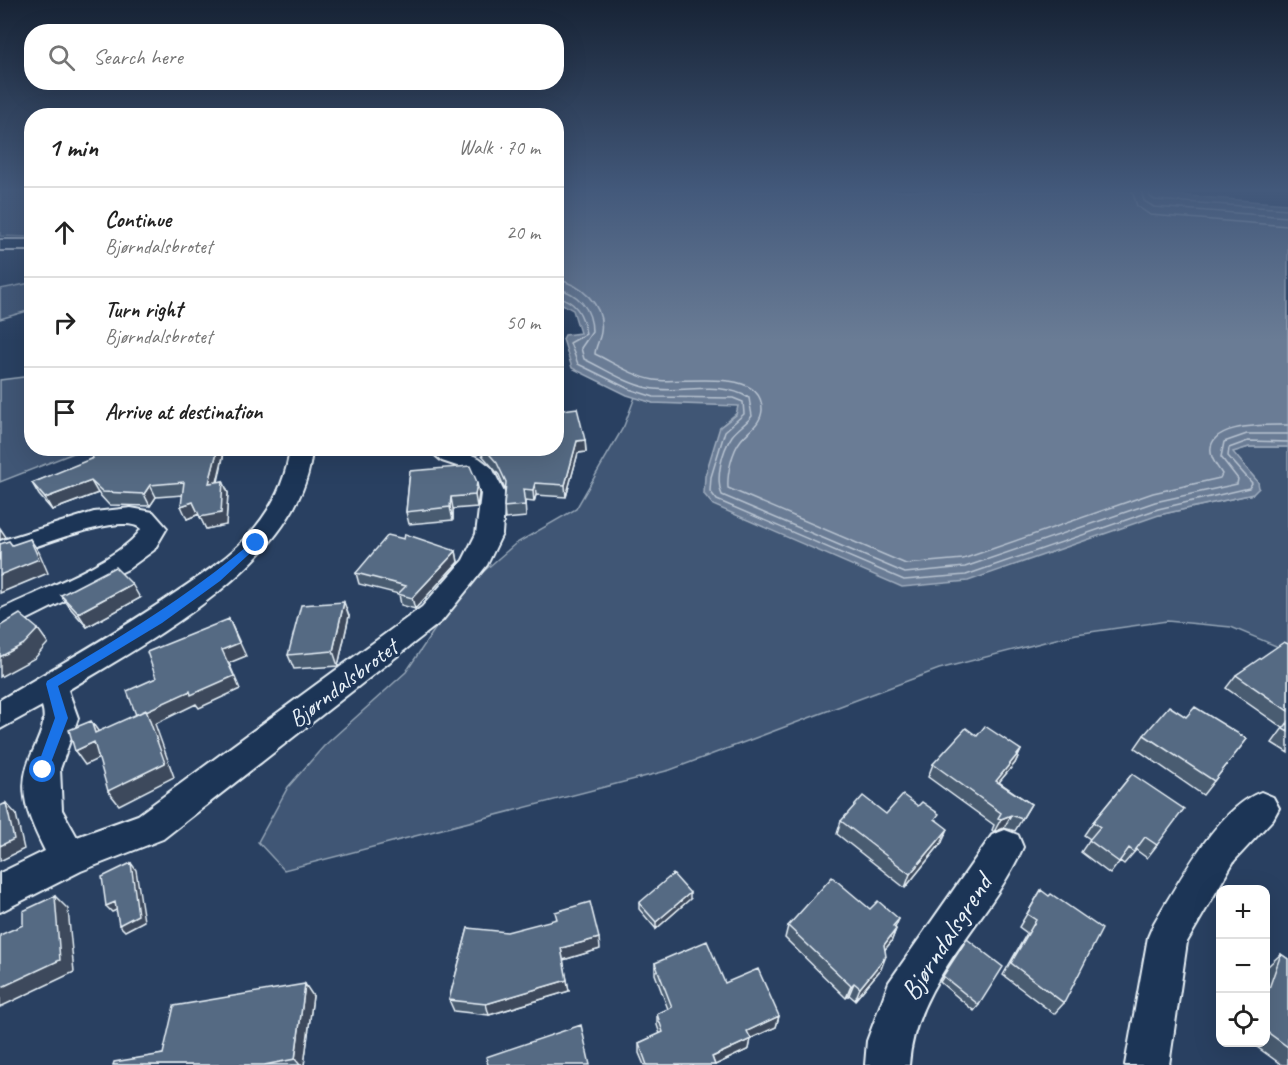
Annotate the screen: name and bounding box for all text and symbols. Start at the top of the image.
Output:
search box [24,24,564,90]
icon: search [45,41,78,74]
text: Search here [93,43,183,71]
text: 1 min [48,131,98,164]
text: Walk · 70 m [459,135,540,160]
text: Continue [105,206,171,234]
icon: ahead [48,216,81,249]
text: 20 m [506,220,540,245]
text: Bjørndalsbrotet [105,234,212,259]
text: Turn right [105,296,182,324]
icon: right [48,306,81,339]
text: 50 m [506,310,540,335]
text: Bjørndalsbrotet [105,324,212,349]
icon: arrive [48,396,81,429]
text: Arrive at destination [105,398,262,426]
route end [242,529,268,555]
street label: Bjørndalsbrotet [282,630,406,734]
route start [29,756,55,782]
street label: Bjørndalsgrend [892,864,1002,1007]
map controls [1216,885,1270,1047]
button: + [1216,885,1270,939]
button: − [1216,939,1270,993]
button: locate [1216,993,1270,1047]

